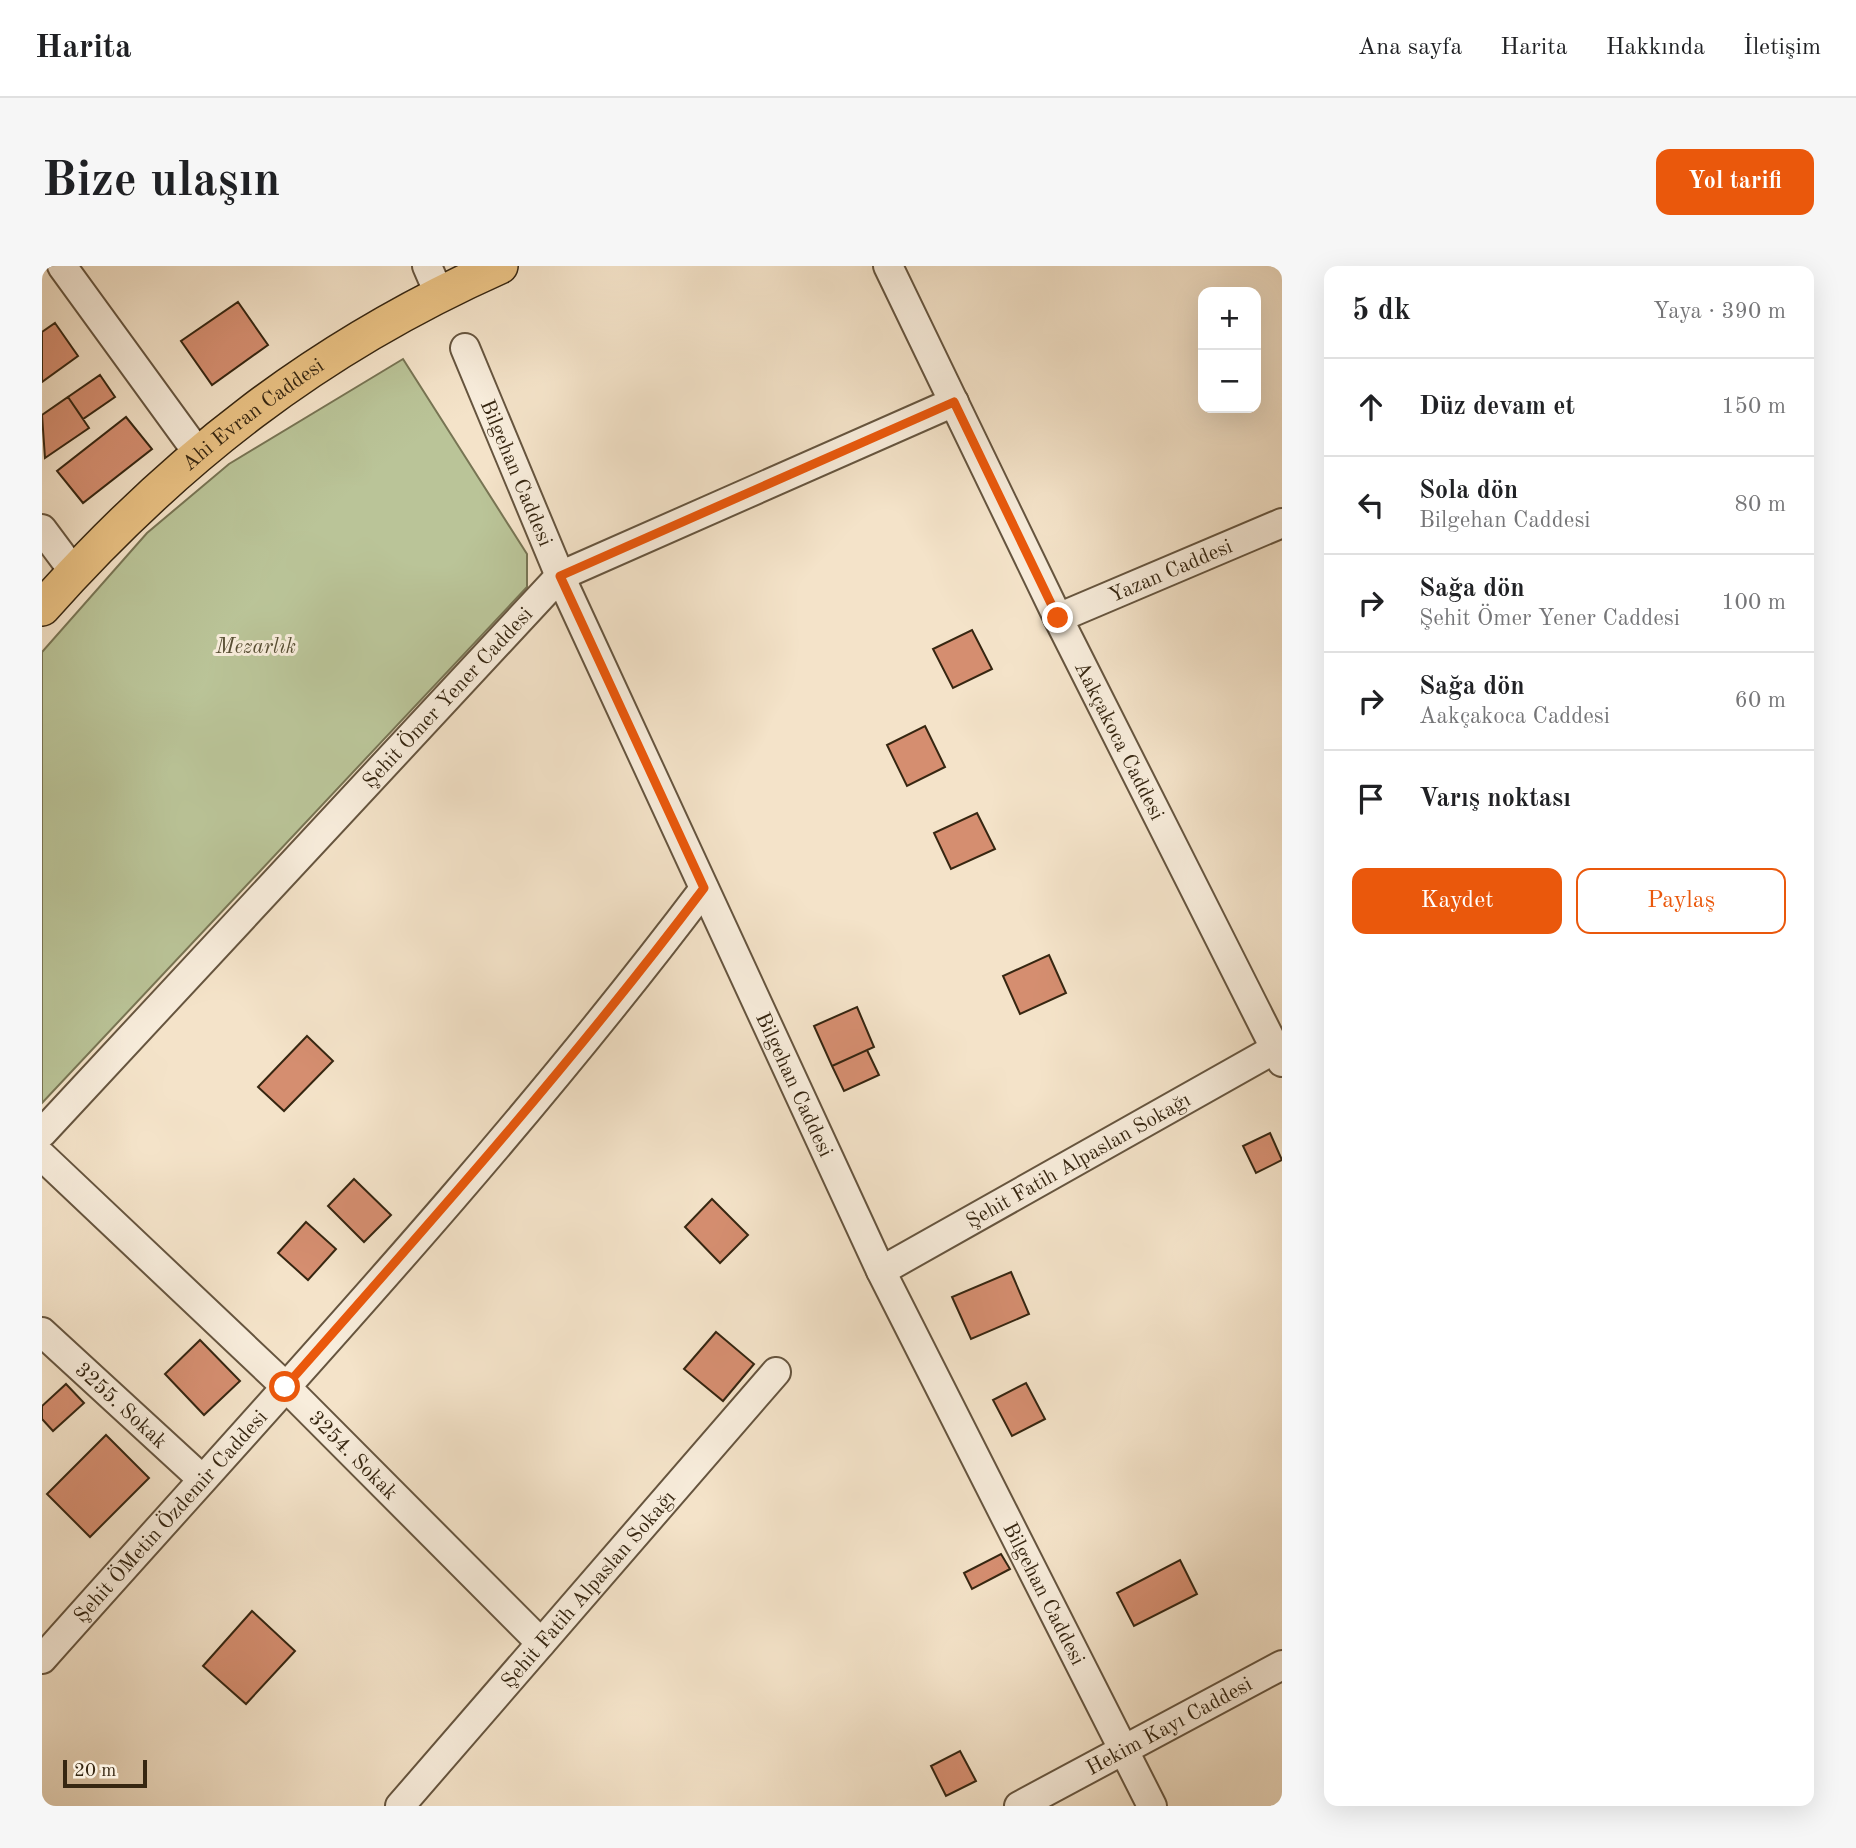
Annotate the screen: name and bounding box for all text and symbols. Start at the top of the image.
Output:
text: Harita [35,32,132,65]
text: Ana sayfa [1358,36,1462,60]
text: Harita [1500,36,1568,60]
text: Hakkında [1606,36,1705,60]
text: İletişim [1743,36,1821,60]
button: Yol tarifi [1656,149,1814,215]
text: Bize ulaşın [42,158,280,207]
map controls [1198,287,1261,413]
button: + [1198,287,1261,350]
text: 5 dk [1352,296,1411,326]
text: Yaya · 390 m [1653,300,1786,323]
button: − [1198,350,1261,413]
street label: Ahi Evran Caddesi [179,355,328,475]
icon: ahead [1352,388,1390,426]
text: Düz devam et [1419,394,1575,420]
text: 150 m [1721,395,1786,418]
street label: Bilgehan Caddesi [476,397,555,550]
text: Sola dön [1419,478,1518,504]
icon: left [1352,486,1390,524]
text: 80 m [1735,493,1786,516]
text: Bilgehan Caddesi [1419,509,1591,532]
street label: Yazan Caddesi [1106,536,1236,607]
text: Sağa dön [1419,576,1525,602]
icon: right [1352,584,1390,622]
text: 100 m [1721,591,1786,614]
route end [1042,602,1073,633]
street label: Şehit Ömer Yener Caddesi [359,604,537,793]
text: Şehit Ömer Yener Caddesi [1419,607,1680,630]
park label: Mezarlık [215,637,296,658]
street label: Aakçakoca Caddesi [1070,658,1167,824]
text: Sağa dön [1419,674,1525,700]
icon: right [1352,682,1390,720]
text: 60 m [1735,689,1786,712]
text: Aakçakoca Caddesi [1419,705,1610,728]
icon: arrive [1352,780,1390,818]
text: Varış noktası [1419,786,1571,812]
button: Kaydet [1352,868,1562,934]
button: Paylaş [1576,868,1786,934]
street label: Bilgehan Caddesi [751,1009,836,1161]
street label: Şehit Fatih Alpaslan Sokağı [963,1090,1194,1233]
street label: 3255. Sokak [71,1359,170,1453]
route start [269,1371,300,1402]
street label: Şehit ÖMetin Özdemir Caddesi [71,1407,272,1627]
street label: 3254. Sokak [304,1407,401,1505]
street label: Şehit Fatih Alpaslan Sokağı [498,1487,680,1693]
street label: Bilgehan Caddesi [998,1519,1088,1669]
street label: Hekim Kayı Caddesi [1083,1674,1256,1780]
scale bar [63,1757,147,1789]
text: 20 m [74,1762,116,1781]

